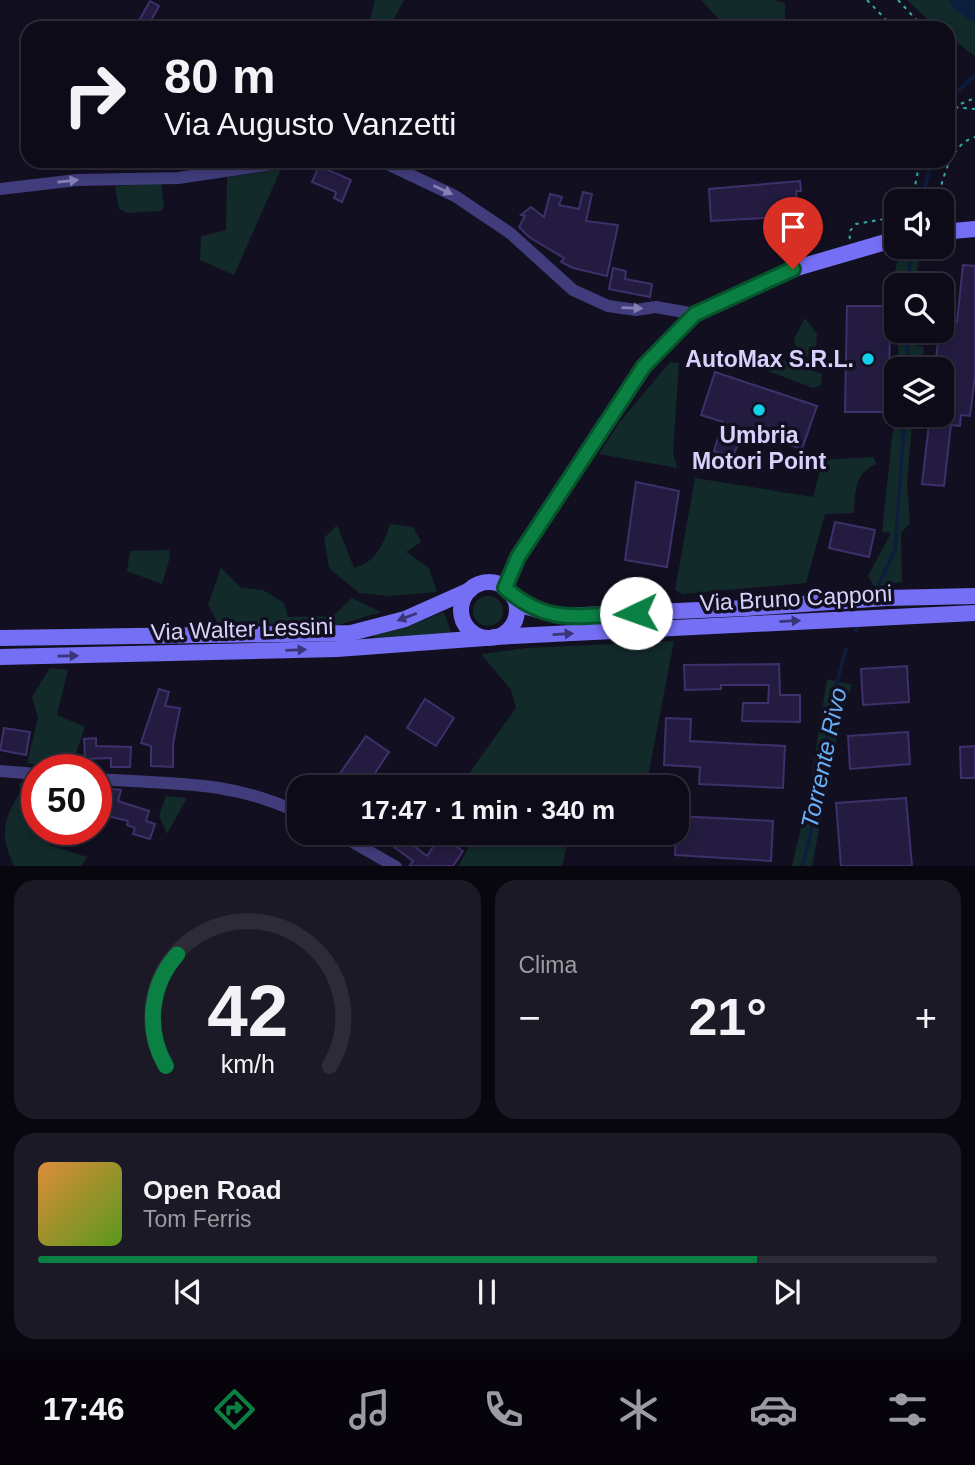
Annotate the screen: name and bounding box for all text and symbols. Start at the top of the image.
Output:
icon: right [49,49,140,140]
text: 80 m [164,49,276,103]
text: Via Augusto Vanzetti [164,106,456,142]
one-way arrow [57,176,79,187]
one-way arrow [432,185,453,196]
map controls [884,189,954,427]
button: sound [884,189,954,259]
pin [763,197,823,269]
icon: arrive [774,208,812,246]
button: search [884,273,954,343]
one-way arrow [621,302,643,314]
place label: AutoMax S.R.L. [685,346,854,372]
marker: AutoMax S.R.L. [860,351,876,367]
button: layers [884,357,954,427]
marker: Umbria Motori Point [751,402,767,418]
place label: Umbria Motori Point [692,422,826,474]
position arrow [599,576,673,650]
street label: Via Bruno Capponi [699,580,893,616]
one-way arrow [397,612,418,623]
street label: Via Walter Lessini [150,613,334,645]
one-way arrow [779,616,801,627]
one-way arrow [552,628,574,639]
one-way arrow [285,645,307,656]
one-way arrow [57,650,79,661]
water label: Torrente Rivo [795,685,852,831]
speed limit sign: 50 [21,754,112,845]
text: 17:47 · 1 min · 340 m [361,795,615,825]
text: Clima [519,952,577,978]
text: 42 [207,970,288,1051]
text: 21° [688,988,767,1046]
text: − [519,997,541,1039]
text: + [915,997,937,1039]
text: km/h [220,1049,274,1077]
text: Open Road [143,1175,282,1205]
text: Tom Ferris [143,1206,252,1232]
icon: previous [169,1273,207,1311]
icon: pause [468,1273,506,1311]
icon: next [768,1273,806,1311]
icon: directions [210,1385,259,1434]
icon: music [345,1385,394,1434]
icon: phone [479,1385,528,1434]
icon: climate [614,1385,663,1434]
icon: car [749,1385,798,1434]
icon: filters [883,1385,932,1434]
text: 17:46 [43,1391,125,1427]

